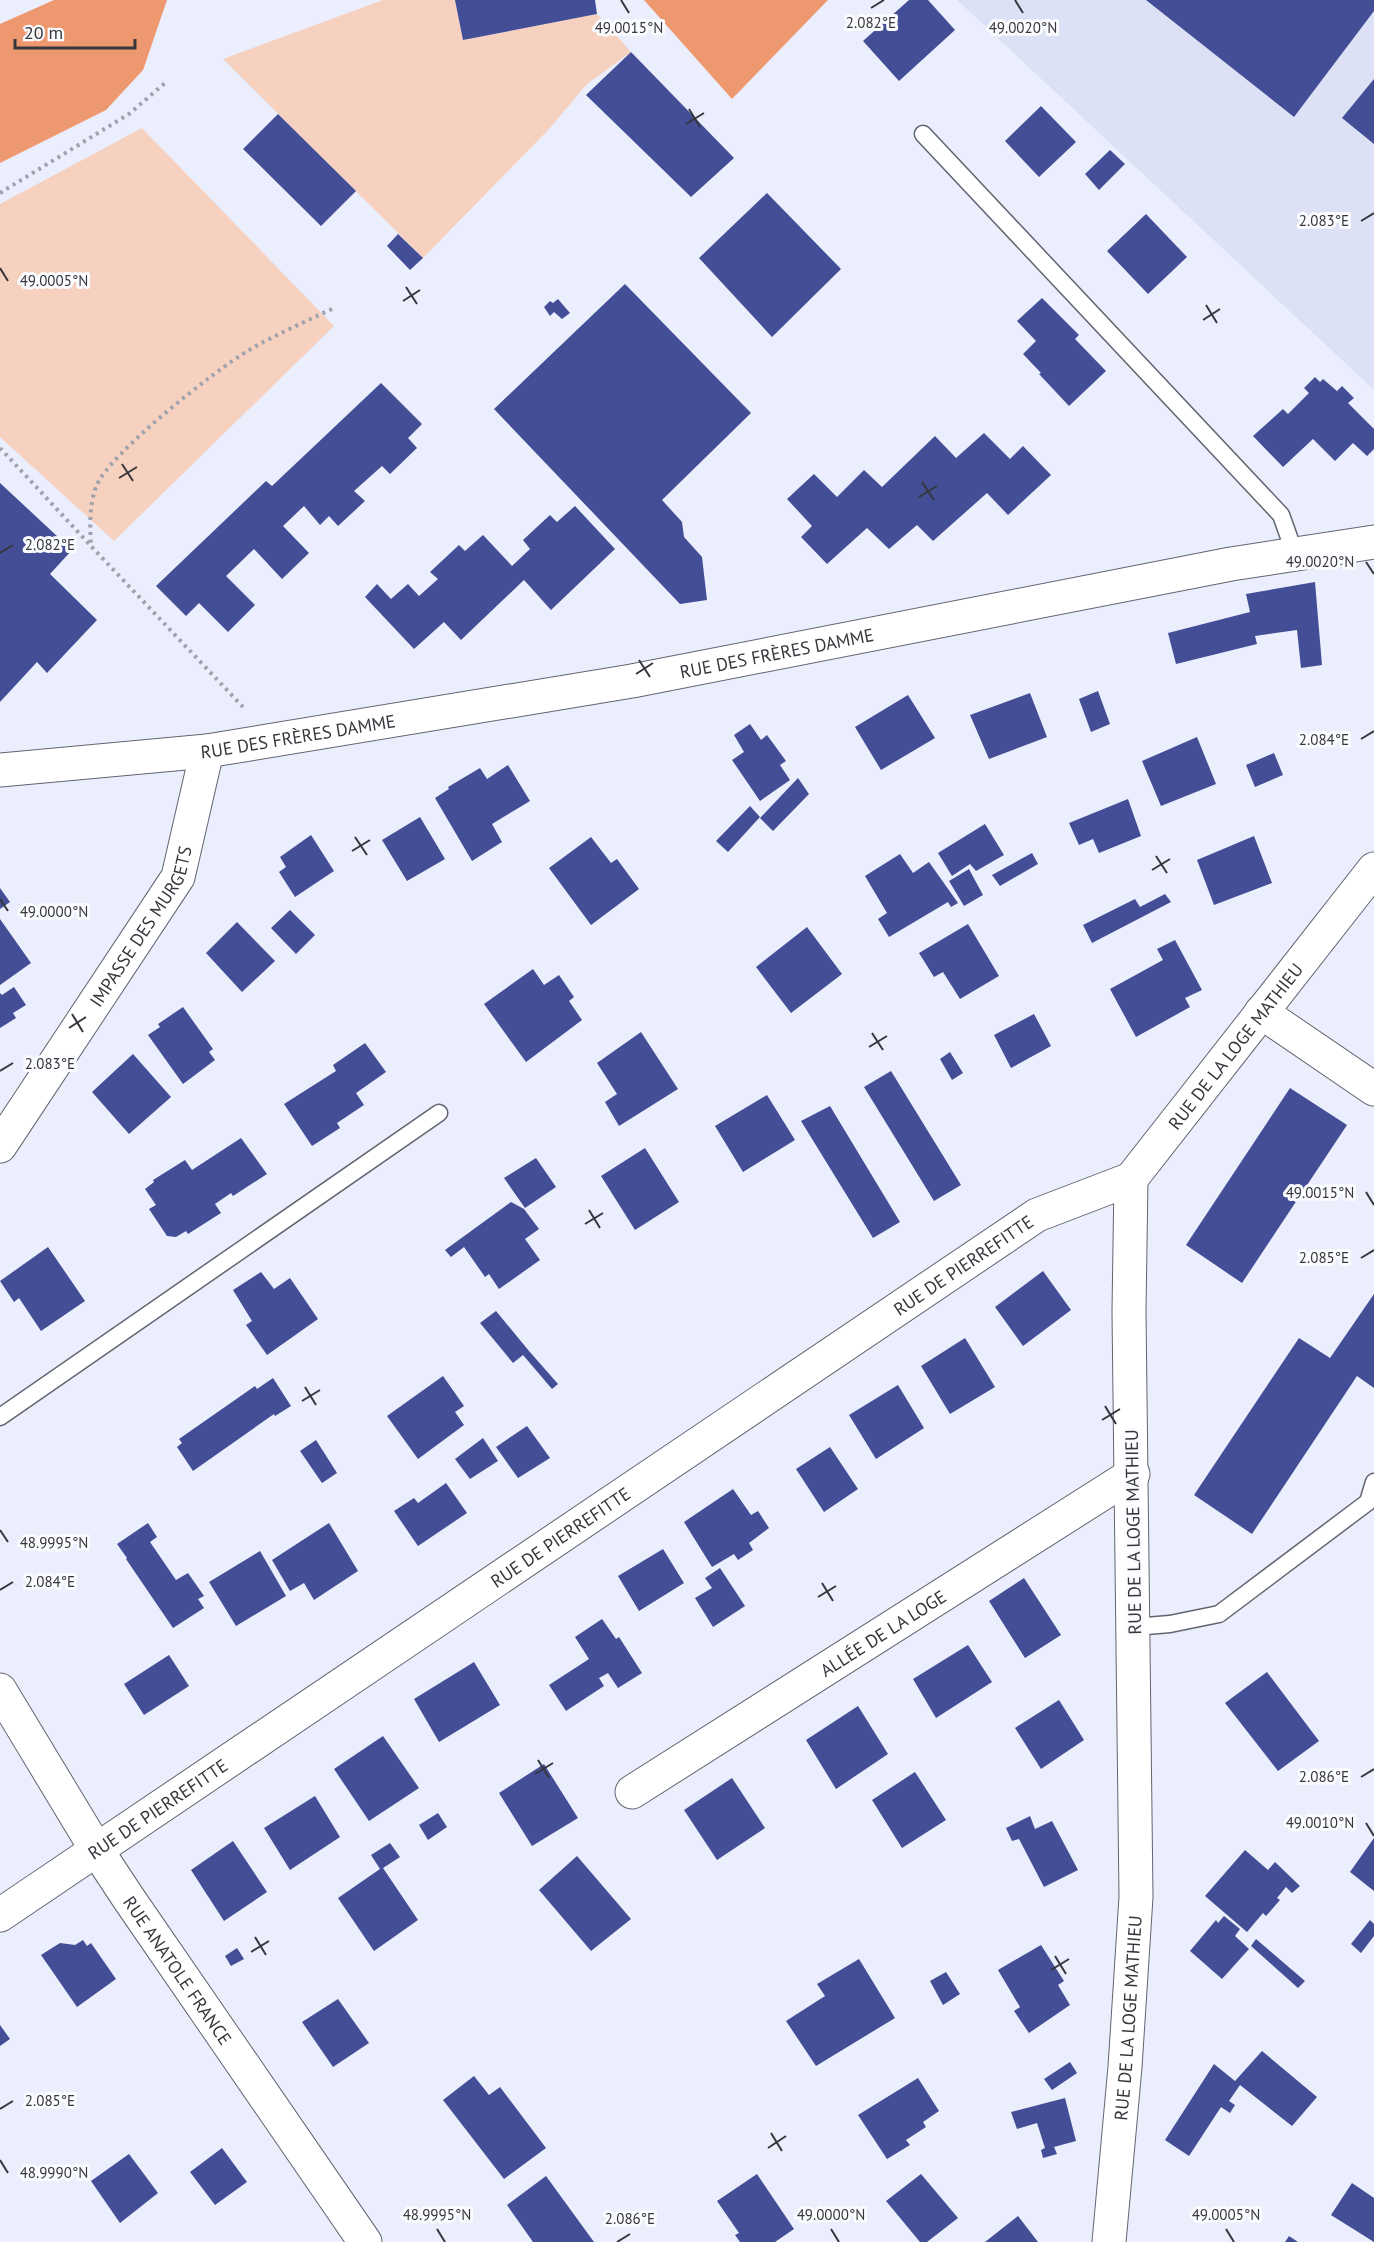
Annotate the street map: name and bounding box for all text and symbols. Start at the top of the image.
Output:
scale bar [15,12,135,50]
text: 2.082°E [846,13,896,32]
text: 49.0015°N [595,18,663,37]
text: 49.0020°N [989,18,1057,37]
text: 20 m [24,21,63,44]
text: 2.083°E [1299,211,1349,230]
text: 49.0005°N [20,271,88,290]
text: 2.082°E [25,535,75,554]
text: 49.0020°N [1286,552,1354,571]
street label: RUE DES FRÈRES DAMME [678,623,876,683]
street label: RUE DES FRÈRES DAMME [200,709,397,763]
text: 2.084°E [1299,730,1349,749]
street label: IMPASSE DES MURGETS [84,844,196,1011]
text: 49.0000°N [20,902,88,921]
street label: RUE DE LA LOGE MATHIEU [1163,958,1308,1134]
text: 2.083°E [25,1054,75,1073]
text: 49.0015°N [1286,1183,1354,1202]
street label: RUE DE PIERREFITTE [889,1210,1037,1320]
text: 2.085°E [1299,1248,1349,1267]
street label: RUE DE LA LOGE MATHIEU [1120,1429,1146,1635]
street label: RUE DE PIERREFITTE [486,1481,635,1592]
text: 48.9995°N [20,1533,88,1552]
text: 2.084°E [25,1572,75,1591]
street label: ALLÉE DE LA LOGE [816,1584,950,1681]
street label: RUE DE PIERREFITTE [83,1753,232,1864]
text: 2.086°E [1299,1767,1349,1786]
text: 49.0010°N [1286,1813,1354,1832]
street label: RUE ANATOLE FRANCE [119,1891,237,2049]
street label: RUE DE LA LOGE MATHIEU [1109,1915,1146,2121]
text: 2.085°E [25,2091,75,2110]
text: 48.9990°N [20,2163,88,2182]
text: 48.9995°N [403,2205,471,2224]
text: 49.0000°N [797,2205,865,2224]
text: 49.0005°N [1192,2205,1260,2224]
text: 2.086°E [605,2209,655,2228]

